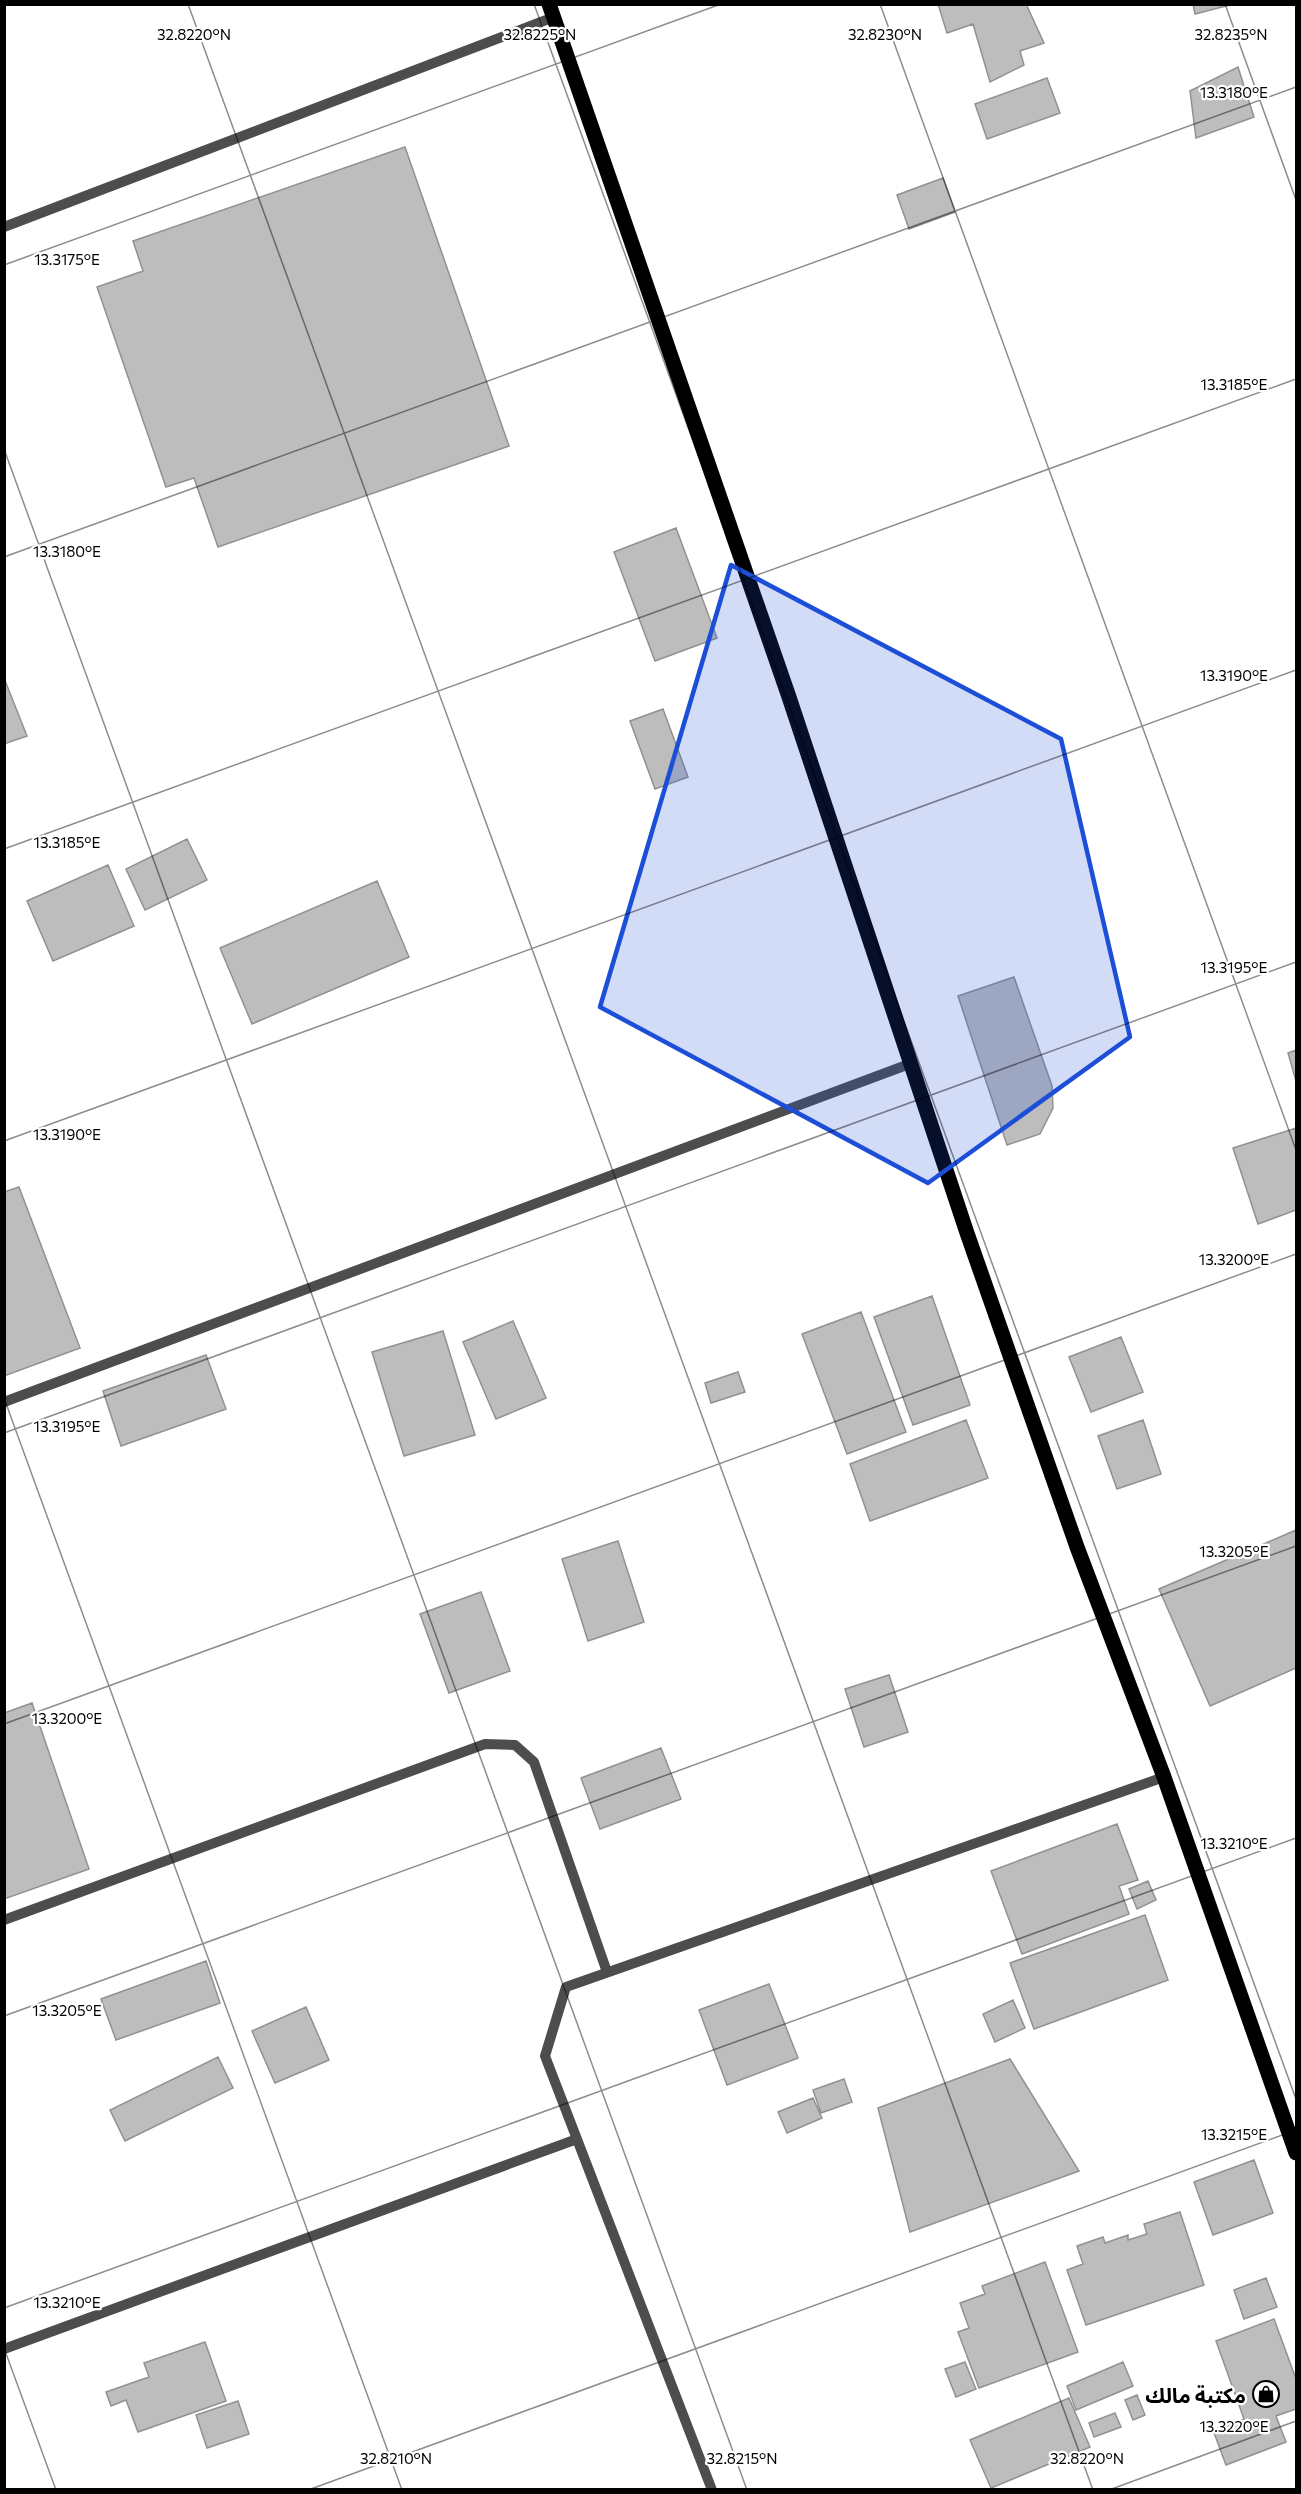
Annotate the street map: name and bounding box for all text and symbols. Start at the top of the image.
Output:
text: 32.8220°N [157,25,231,43]
text: 32.8225°N [504,25,576,43]
text: 32.8230°N [848,25,922,43]
text: 32.8235°N [1194,25,1268,43]
text: 13.3180°E [1200,83,1268,101]
text: 13.3175°E [34,250,100,268]
text: 13.3185°E [1201,375,1268,393]
text: 13.3180°E [33,542,101,560]
text: 13.3190°E [1200,666,1268,684]
text: 13.3185°E [34,833,101,851]
text: 13.3195°E [1201,958,1268,976]
text: 13.3190°E [33,1125,101,1143]
text: 13.3200°E [1199,1250,1269,1268]
text: 13.3195°E [34,1417,101,1435]
text: 13.3205°E [1199,1542,1269,1560]
text: 13.3200°E [32,1709,102,1727]
text: 13.3210°E [1200,1834,1268,1852]
text: 13.3205°E [32,2001,102,2019]
text: 13.3215°E [1201,2125,1267,2143]
text: 13.3210°E [33,2293,101,2311]
shop icon: مكتبة مالك [1251,2379,1281,2409]
place label: مكتبة مالك [1145,2382,1246,2408]
text: 13.3220°E [1199,2417,1269,2435]
text: 32.8210°N [360,2449,432,2467]
text: 32.8215°N [707,2449,777,2467]
text: 32.8220°N [1050,2449,1124,2467]

